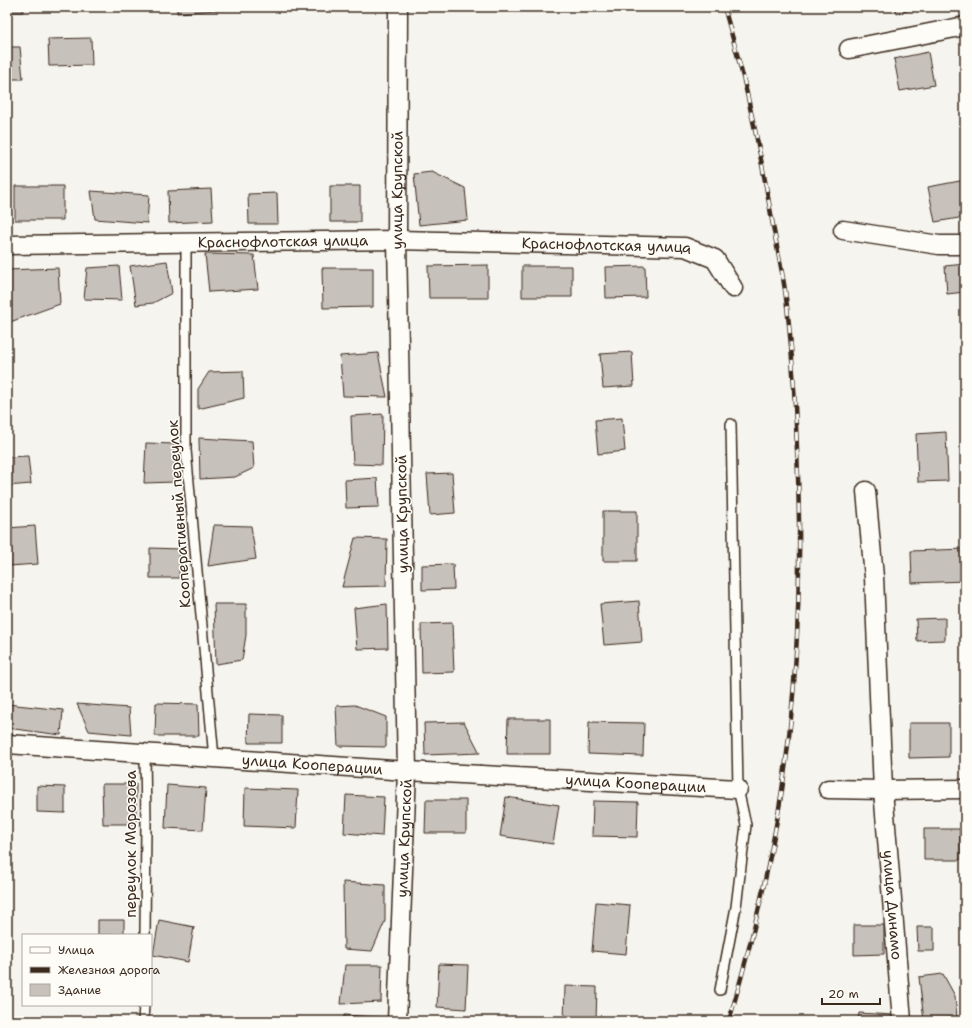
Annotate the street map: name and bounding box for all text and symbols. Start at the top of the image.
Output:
street label: улица Крупской [387,131,407,250]
street label: Краснофлотская улица [197,230,369,253]
street label: Краснофлотская улица [521,233,696,259]
street label: Кооперативный переулок [162,419,196,609]
street label: улица Крупской [391,454,413,574]
street label: улица Кооперации [241,750,384,779]
street label: переулок Морозова [121,770,141,918]
street label: улица Кооперации [565,770,707,797]
street label: улица Крупской [392,778,417,898]
street label: улица Динамо [878,849,907,961]
legend [22,934,152,1006]
text: Улица [58,942,95,958]
text: Железная дорога [58,962,161,978]
scale bar [822,980,880,1006]
text: Здание [58,982,102,998]
text: 20 m [828,986,859,1002]

